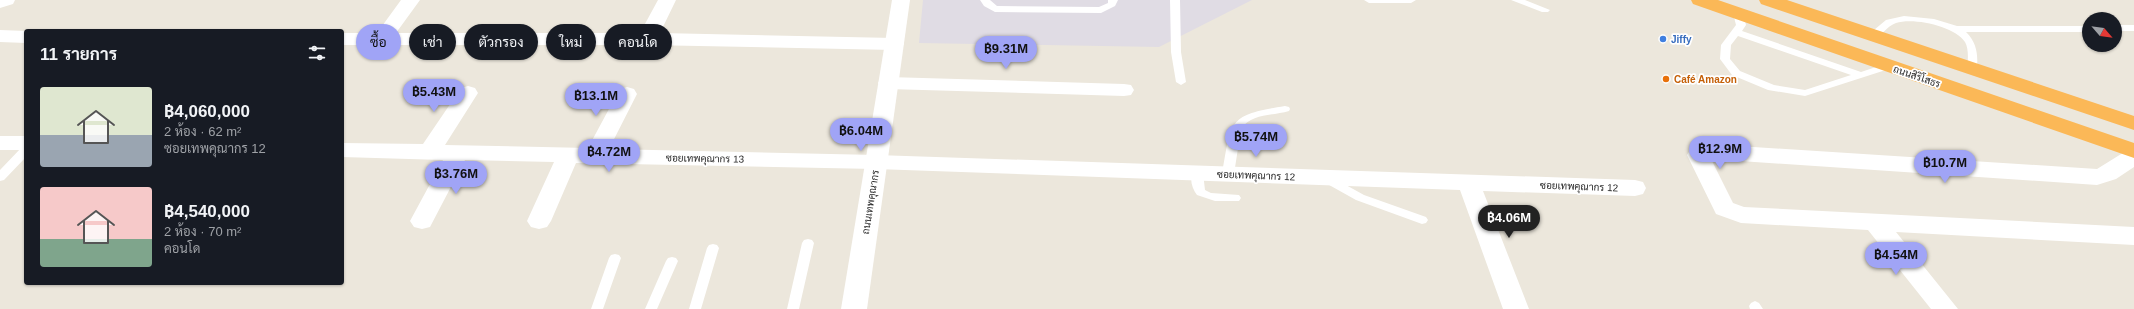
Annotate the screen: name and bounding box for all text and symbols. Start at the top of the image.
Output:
north arrow [2082,12,2122,52]
map controls [2082,12,2122,52]
chip: ซื้อ [356,24,401,60]
chip: เช่า [409,24,456,60]
chip: ตัวกรอง [464,24,538,60]
chip: ใหม่ [546,24,596,60]
chip: คอนโด [604,24,672,60]
marker: Jiffy [1658,34,1668,44]
place label: Jiffy [1671,34,1692,45]
pin: ฿9.31M [973,36,1039,70]
text: ฿9.31M [984,41,1028,56]
icon: filters [306,42,328,64]
text: 11 รายการ [40,45,117,64]
street label: ถนนสิริโสธร [1892,62,1942,90]
marker: Café Amazon [1661,74,1671,84]
place label: Café Amazon [1674,74,1737,85]
pin: ฿5.43M [401,79,467,113]
pin: ฿13.1M [563,83,629,117]
text: ฿5.43M [412,84,456,99]
text: ฿13.1M [574,88,618,103]
text: ฿4,060,000 [164,102,250,121]
icon: home [72,103,120,151]
pin: ฿6.04M [828,118,894,152]
text: ฿6.04M [839,123,883,138]
text: 2 ห้อง · 62 m² [164,124,241,139]
pin: ฿5.74M [1223,124,1289,158]
text: ฿5.74M [1234,129,1278,144]
pin: ฿12.9M [1687,136,1753,170]
pin: ฿4.72M [576,139,642,173]
text: ซอยเทพคุณากร 12 [164,141,266,156]
text: ฿12.9M [1698,141,1742,156]
text: ฿4.72M [587,144,631,159]
pin: ฿10.7M [1912,150,1978,184]
street label: ซอยเทพคุณากร 13 [666,152,745,167]
text: ฿10.7M [1923,155,1967,170]
pin: ฿3.76M [423,161,489,195]
text: ฿3.76M [434,166,478,181]
street label: ถนนเทพคุณากร [860,169,883,235]
street label: ซอยเทพคุณากร 12 [1217,169,1296,184]
street label: ซอยเทพคุณากร 12 [1540,180,1619,195]
text: ฿4,540,000 [164,202,250,221]
icon: home [72,203,120,251]
pin: ฿4.06M [1476,205,1542,239]
text: ฿4.06M [1487,210,1531,225]
text: 2 ห้อง · 70 m² [164,224,241,239]
text: คอนโด [164,241,200,256]
pin: ฿4.54M [1863,242,1929,276]
text: ฿4.54M [1874,247,1918,262]

